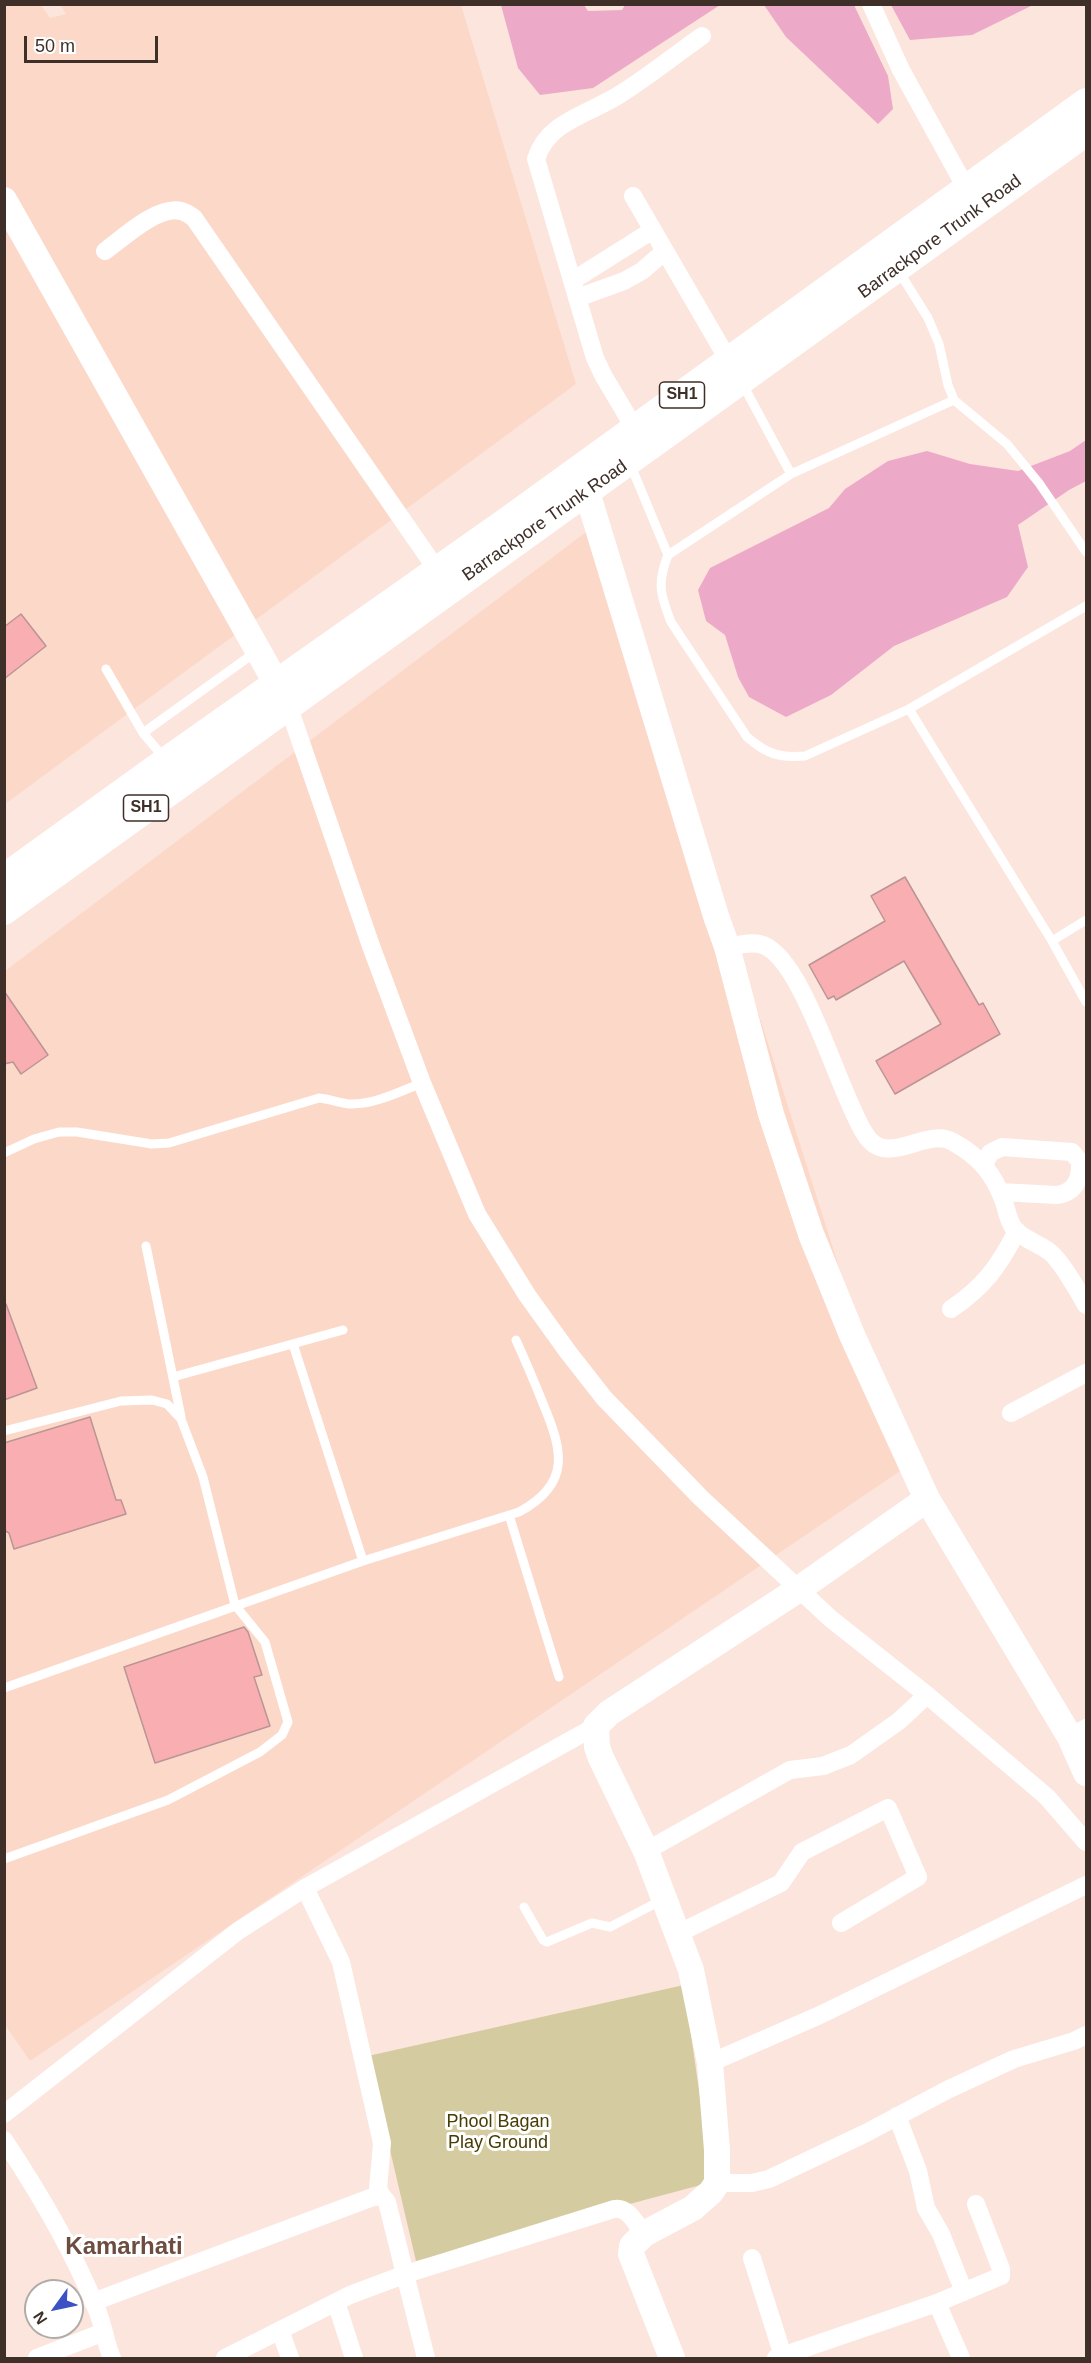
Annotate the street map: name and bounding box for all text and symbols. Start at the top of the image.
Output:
scale bar [27,24,160,62]
text: 50 m [35,36,75,56]
street label: Barrackpore Trunk Road [854,171,1026,303]
road number: SH1 [660,382,704,408]
street label: Barrackpore Trunk Road [458,456,632,586]
road number: SH1 [124,795,168,821]
park label: Phool Bagan Play Ground [446,2111,550,2154]
district label: Kamarhati [65,2233,183,2261]
north arrow [24,2279,84,2339]
text: N [30,2309,50,2327]

